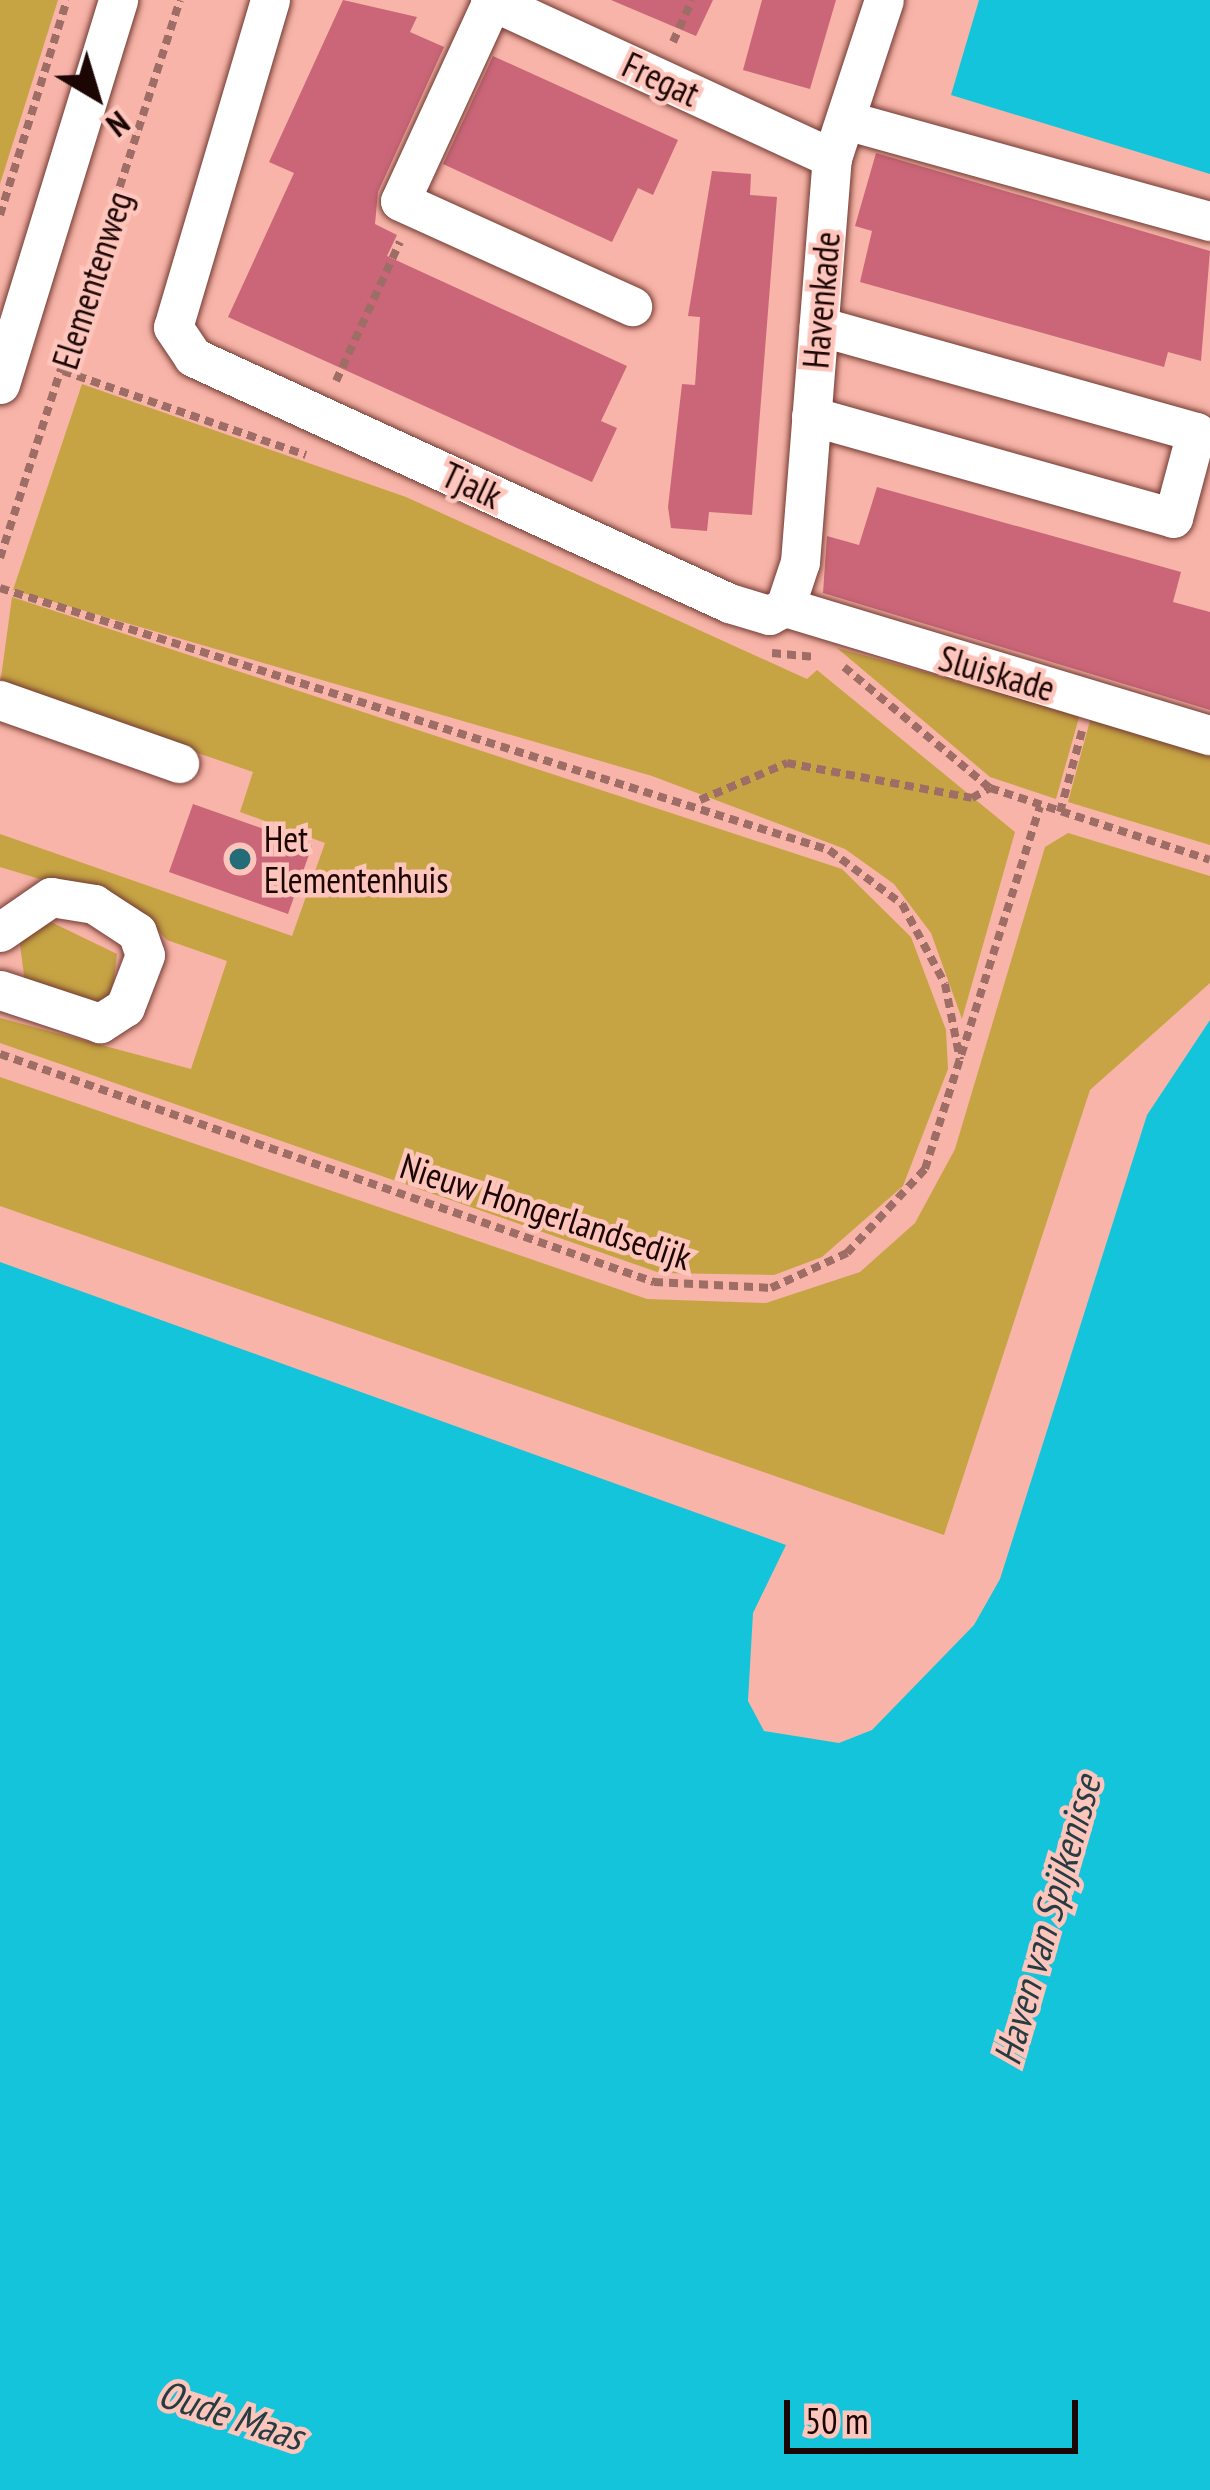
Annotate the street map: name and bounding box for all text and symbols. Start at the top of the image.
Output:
north arrow [36,36,156,156]
street label: Fregat [616,43,706,115]
text: N [98,102,139,147]
street label: Elementenweg [43,186,141,374]
street label: Havenkade [794,230,848,370]
street label: Tjalk [435,453,509,517]
street label: Sluiskade [934,636,1060,710]
place label: Het Elementenhuis [264,816,449,901]
marker: Het Elementenhuis [227,846,253,872]
street label: Nieuw Hongerlandsedijk [395,1144,697,1278]
water label: Haven van Spijkenisse [983,1770,1111,2070]
water label: Oude Maas [153,2370,309,2460]
scale bar [790,2376,1084,2450]
text: 50 m [805,2397,868,2444]

